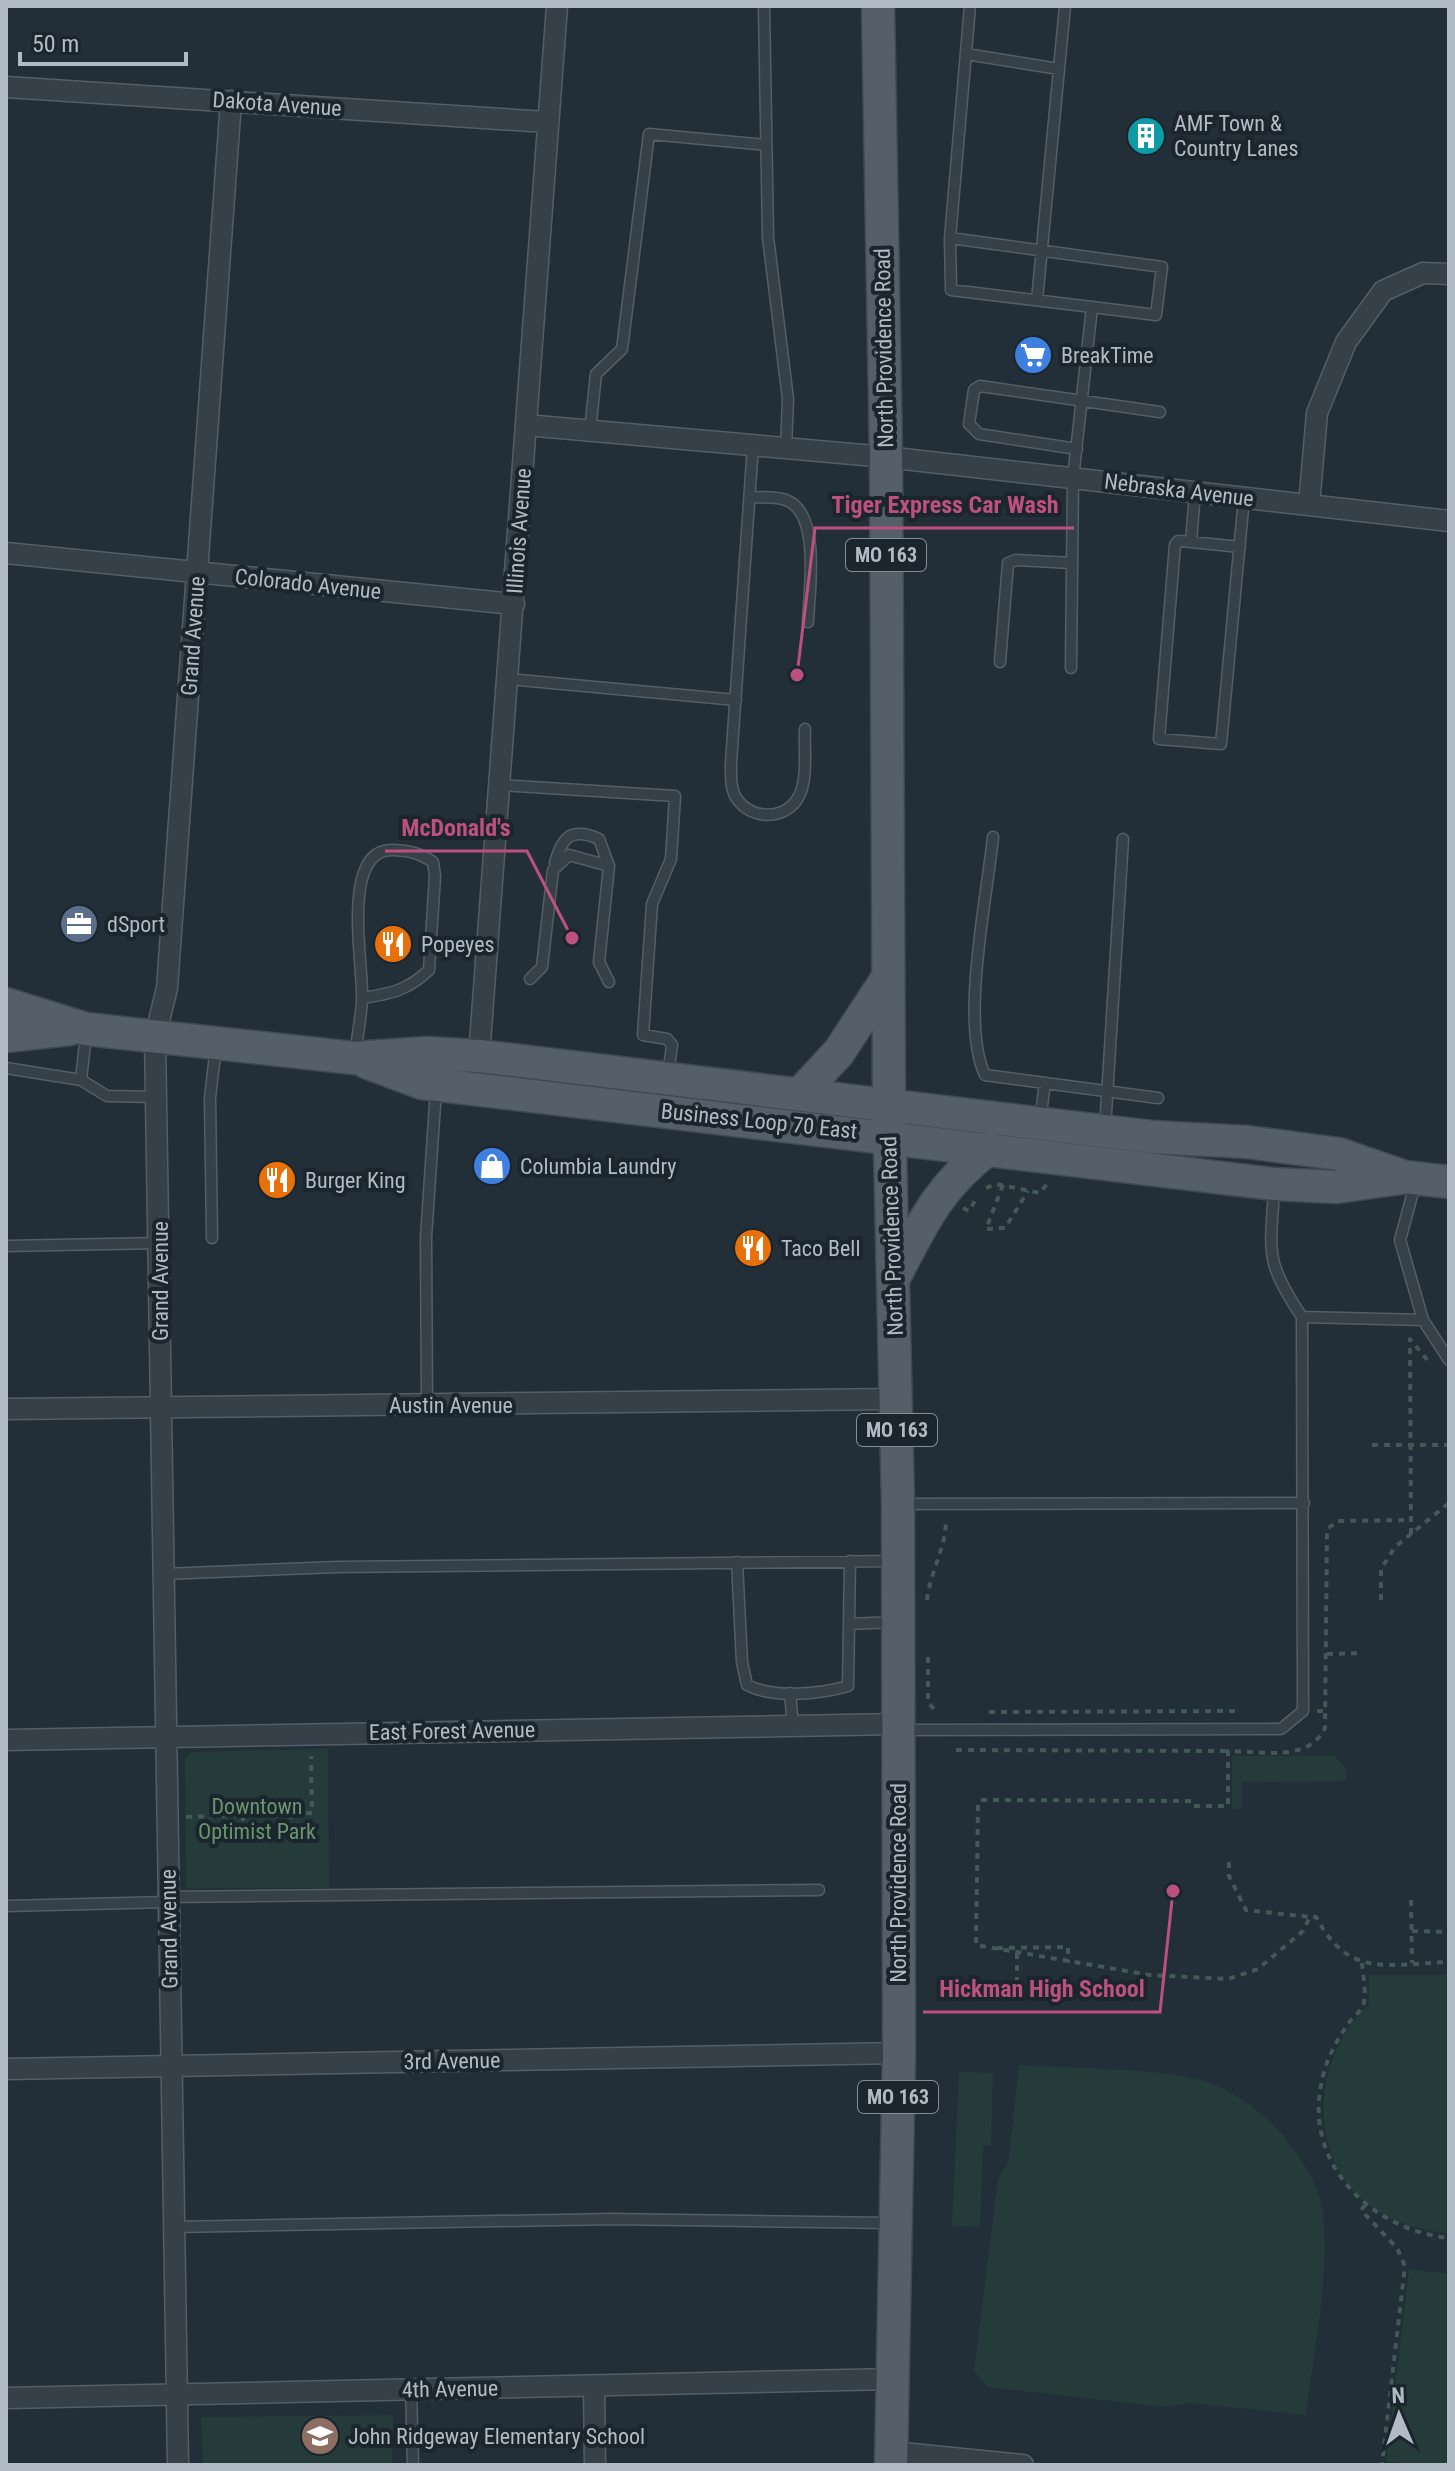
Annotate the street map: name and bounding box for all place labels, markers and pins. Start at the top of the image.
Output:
place label: AMF Town & Country Lanes [1174,111,1298,161]
building icon: AMF Town & Country Lanes [1125,115,1167,157]
supermarket icon: BreakTime [1012,334,1054,376]
place label: BreakTime [1061,343,1154,368]
callout: Tiger Express Car Wash [815,480,1074,528]
callout: McDonald's [385,803,527,851]
office icon: dSport [58,903,100,945]
place label: dSport [107,912,165,937]
restaurant icon: Popeyes [372,923,414,965]
place label: Popeyes [421,932,495,957]
shop icon: Columbia Laundry [471,1145,513,1187]
place label: Columbia Laundry [520,1154,677,1179]
restaurant icon: Burger King [256,1159,298,1201]
place label: Burger King [305,1168,406,1193]
restaurant icon: Taco Bell [732,1227,774,1269]
place label: Taco Bell [781,1236,860,1261]
callout: Hickman High School [923,1964,1160,2012]
school or university icon: John Ridgeway Elementary School [299,2415,341,2457]
place label: John Ridgeway Elementary School [348,2424,645,2449]

